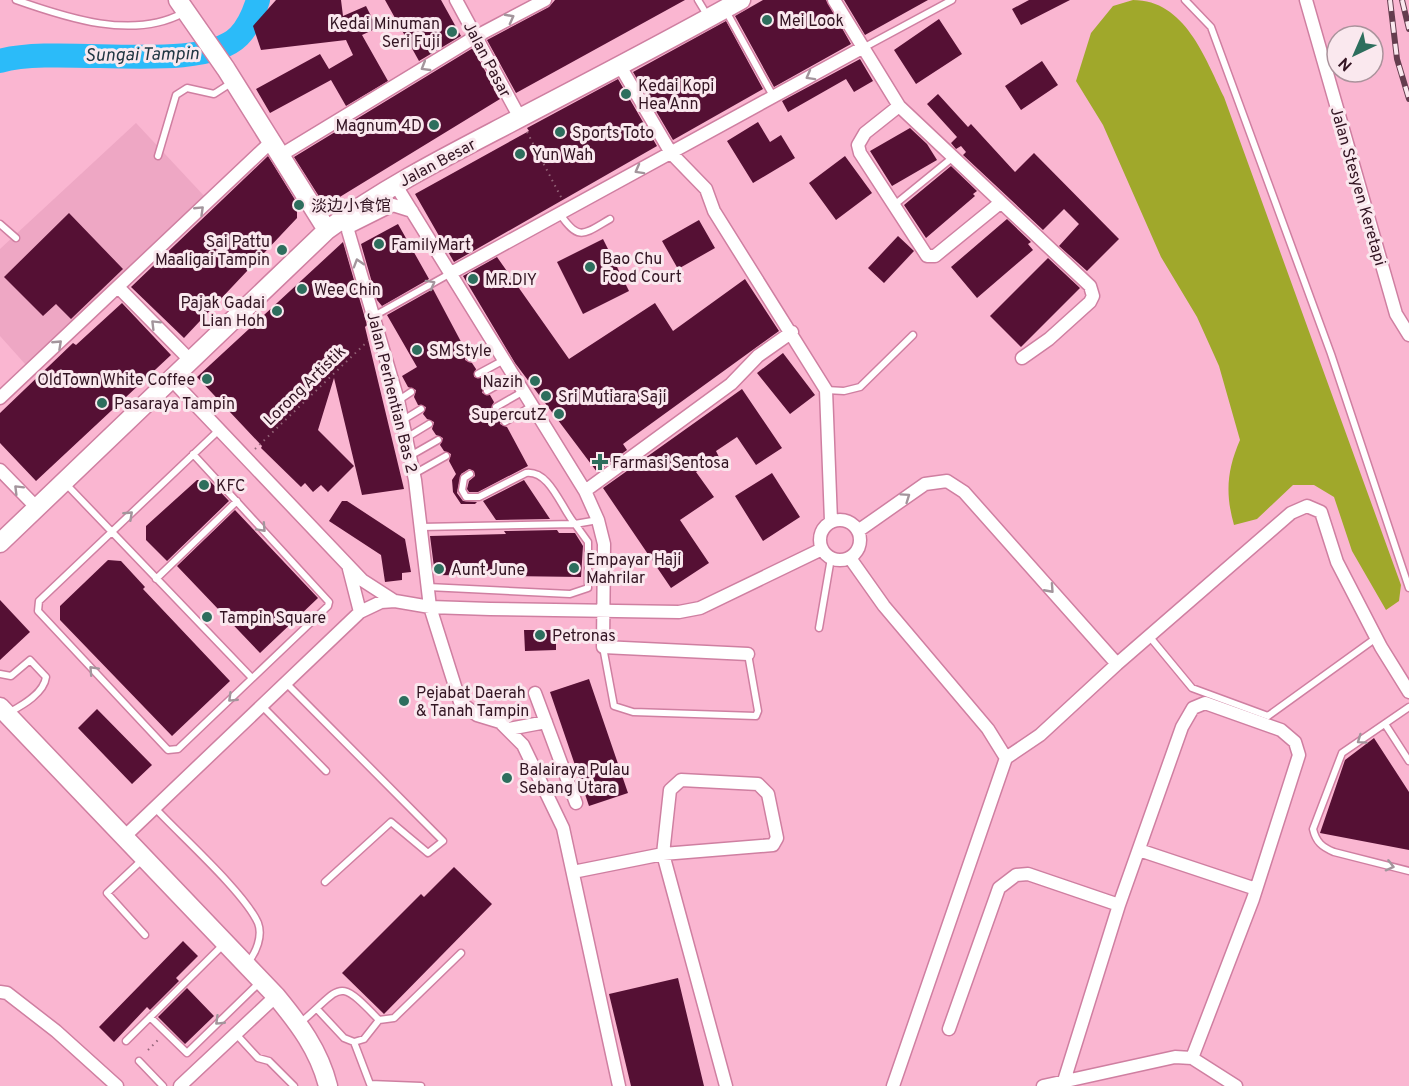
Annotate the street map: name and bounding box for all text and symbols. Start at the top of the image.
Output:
place label: Mei Look [779,12,844,32]
marker: Mei Look [760,13,774,27]
one-way arrow [504,14,514,25]
place label: Kedai Minuman Seri Fuji [329,15,440,53]
street label: Jalan Pasar [458,19,515,101]
north arrow [1325,24,1385,84]
marker: Kedai Minuman Seri Fuji [445,25,459,39]
water label: Sungai Tampin [85,43,199,68]
text: N [1335,52,1357,75]
one-way arrow [421,60,431,71]
one-way arrow [806,69,817,81]
place label: Kedai Kopi Hea Ann [638,77,714,115]
marker: Kedai Kopi Hea Ann [619,87,633,101]
street label: Jalan Stesyen Keretapi [1325,105,1389,268]
place label: Magnum 4D [336,117,422,137]
marker: Magnum 4D [427,118,441,132]
place label: Sports Toto [572,124,654,144]
marker: Sports Toto [553,125,567,139]
street label: Jalan Besar [396,135,480,192]
place label: Yun Wah [532,146,593,166]
marker: Yun Wah [513,147,527,161]
one-way arrow [635,163,645,174]
place label: 淡边小食馆 [311,197,391,217]
marker: 淡边小食馆 [292,198,306,212]
one-way arrow [193,206,203,217]
place label: Sai Pattu Maaligai Tampin [155,233,270,271]
place label: FamilyMart [391,236,471,256]
marker: FamilyMart [372,237,386,251]
marker: Sai Pattu Maaligai Tampin [275,243,289,257]
place label: Bao Chu Food Court [602,250,682,288]
one-way arrow [353,258,365,269]
marker: Bao Chu Food Court [583,260,597,274]
place label: MR.DIY [485,271,537,291]
marker: MR.DIY [466,272,480,286]
one-way arrow [425,280,435,291]
place label: Wee Chin [314,281,381,301]
marker: Wee Chin [295,282,309,296]
place label: Pajak Gadai Lian Hoh [180,294,265,332]
marker: Pajak Gadai Lian Hoh [270,304,284,318]
street label: Jalan Perhentian Bas 2 [361,310,421,475]
one-way arrow [151,321,162,332]
one-way arrow [51,340,62,351]
street label: Lorong Artistik [260,342,351,431]
place label: SM Style [429,342,492,362]
marker: SM Style [410,343,424,357]
place label: OldTown White Coffee [37,371,195,391]
marker: OldTown White Coffee [200,372,214,386]
place label: Nazih [483,373,523,393]
marker: Nazih [528,374,542,388]
place label: Sri Mutiara Saji [558,388,667,408]
marker: Sri Mutiara Saji [539,389,553,403]
place label: Pasaraya Tampin [114,395,235,415]
marker: Pasaraya Tampin [95,396,109,410]
place label: SupercutZ [471,406,547,426]
marker: SupercutZ [552,407,566,421]
place label: Farmasi Sentosa [612,454,729,474]
marker: Farmasi Sentosa [593,455,607,469]
place label: KFC [216,477,245,497]
marker: KFC [197,478,211,492]
one-way arrow [15,486,26,497]
one-way arrow [900,493,911,504]
one-way arrow [122,511,133,522]
one-way arrow [255,521,266,531]
place label: Empayar Haji Mahrilar [586,551,681,589]
place label: Aunt June [451,561,525,581]
marker: Empayar Haji Mahrilar [567,561,581,575]
marker: Aunt June [432,562,446,576]
one-way arrow [1043,582,1054,593]
place label: Tampin Square [219,609,326,629]
marker: Tampin Square [200,610,214,624]
place label: Petronas [552,627,616,647]
marker: Petronas [533,628,547,642]
one-way arrow [89,666,100,676]
place label: Pejabat Daerah & Tanah Tampin [416,684,529,722]
one-way arrow [228,690,239,701]
marker: Pejabat Daerah & Tanah Tampin [397,694,411,708]
one-way arrow [1357,733,1367,745]
place label: Balairaya Pulau Sebang Utara [519,761,630,799]
marker: Balairaya Pulau Sebang Utara [500,771,514,785]
one-way arrow [1384,859,1395,871]
one-way arrow [215,1014,226,1025]

